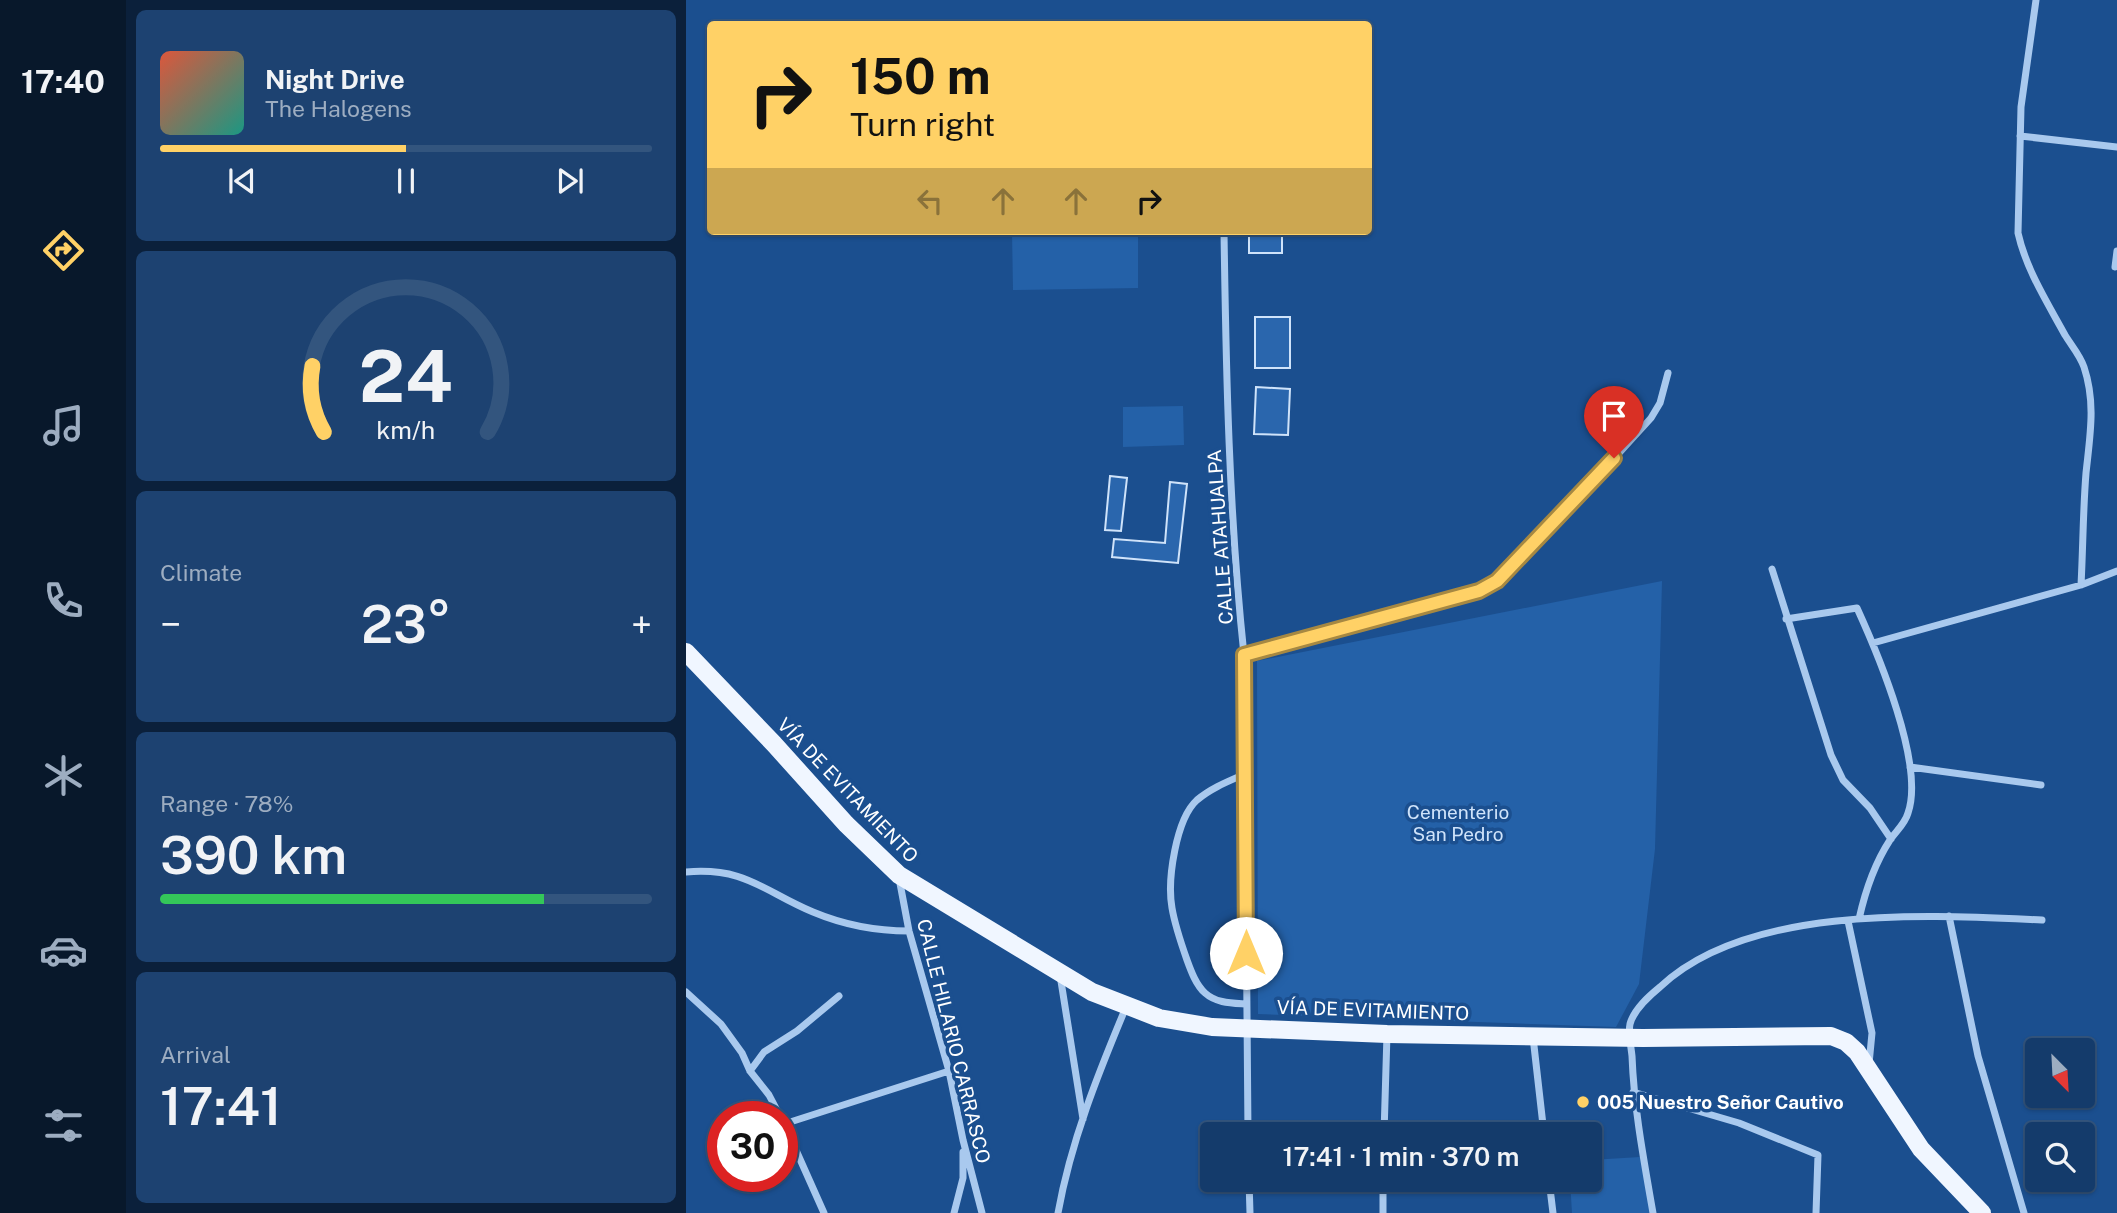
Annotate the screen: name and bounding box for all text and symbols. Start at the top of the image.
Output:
text: 150 m [850,47,991,105]
icon: right [735,49,826,140]
text: 17:40 [21,63,105,100]
text: Night Drive [265,64,405,95]
text: The Halogens [265,95,412,122]
text: Turn right [850,106,995,143]
icon: previous [223,162,261,200]
icon: pause [387,162,425,200]
icon: next [551,162,589,200]
icon: left [911,182,949,220]
icon: ahead [984,182,1022,220]
icon: ahead [1057,182,1095,220]
icon: right [1130,182,1168,220]
icon: directions [39,226,88,275]
text: 24 [359,333,453,418]
pin [1584,386,1644,458]
icon: arrive [1595,397,1633,435]
icon: music [39,401,88,450]
text: km/h [377,415,435,445]
street label: CALLE ATAHUALPA [1203,449,1237,625]
text: Climate [160,559,242,586]
icon: phone [39,576,88,625]
text: 23° [361,594,451,655]
text: − [160,602,181,647]
text: + [631,602,652,647]
street label: VÍA DE EVITAMIENTO [773,713,923,867]
icon: climate [39,751,88,800]
text: Range · 78% [160,790,293,817]
park label: Cementerio San Pedro [1407,801,1509,845]
text: 390 km [160,825,347,886]
position arrow [1209,916,1283,990]
street label: CALLE HILARIO CARRASCO [913,917,995,1165]
icon: car [39,926,88,975]
street label: VÍA DE EVITAMIENTO [1276,996,1470,1024]
north arrow [2025,1038,2095,1108]
map controls [2025,1038,2095,1192]
text: Arrival [160,1041,231,1068]
text: 17:41 [160,1076,282,1137]
place label: 005 Nuestro Señor Cautivo [1597,1091,1844,1113]
marker: 005 Nuestro Señor Cautivo [1575,1094,1591,1110]
icon: filters [39,1101,88,1150]
speed limit sign: 30 [707,1101,798,1192]
button: search [2025,1122,2095,1192]
text: 17:41 · 1 min · 370 m [1283,1141,1519,1172]

